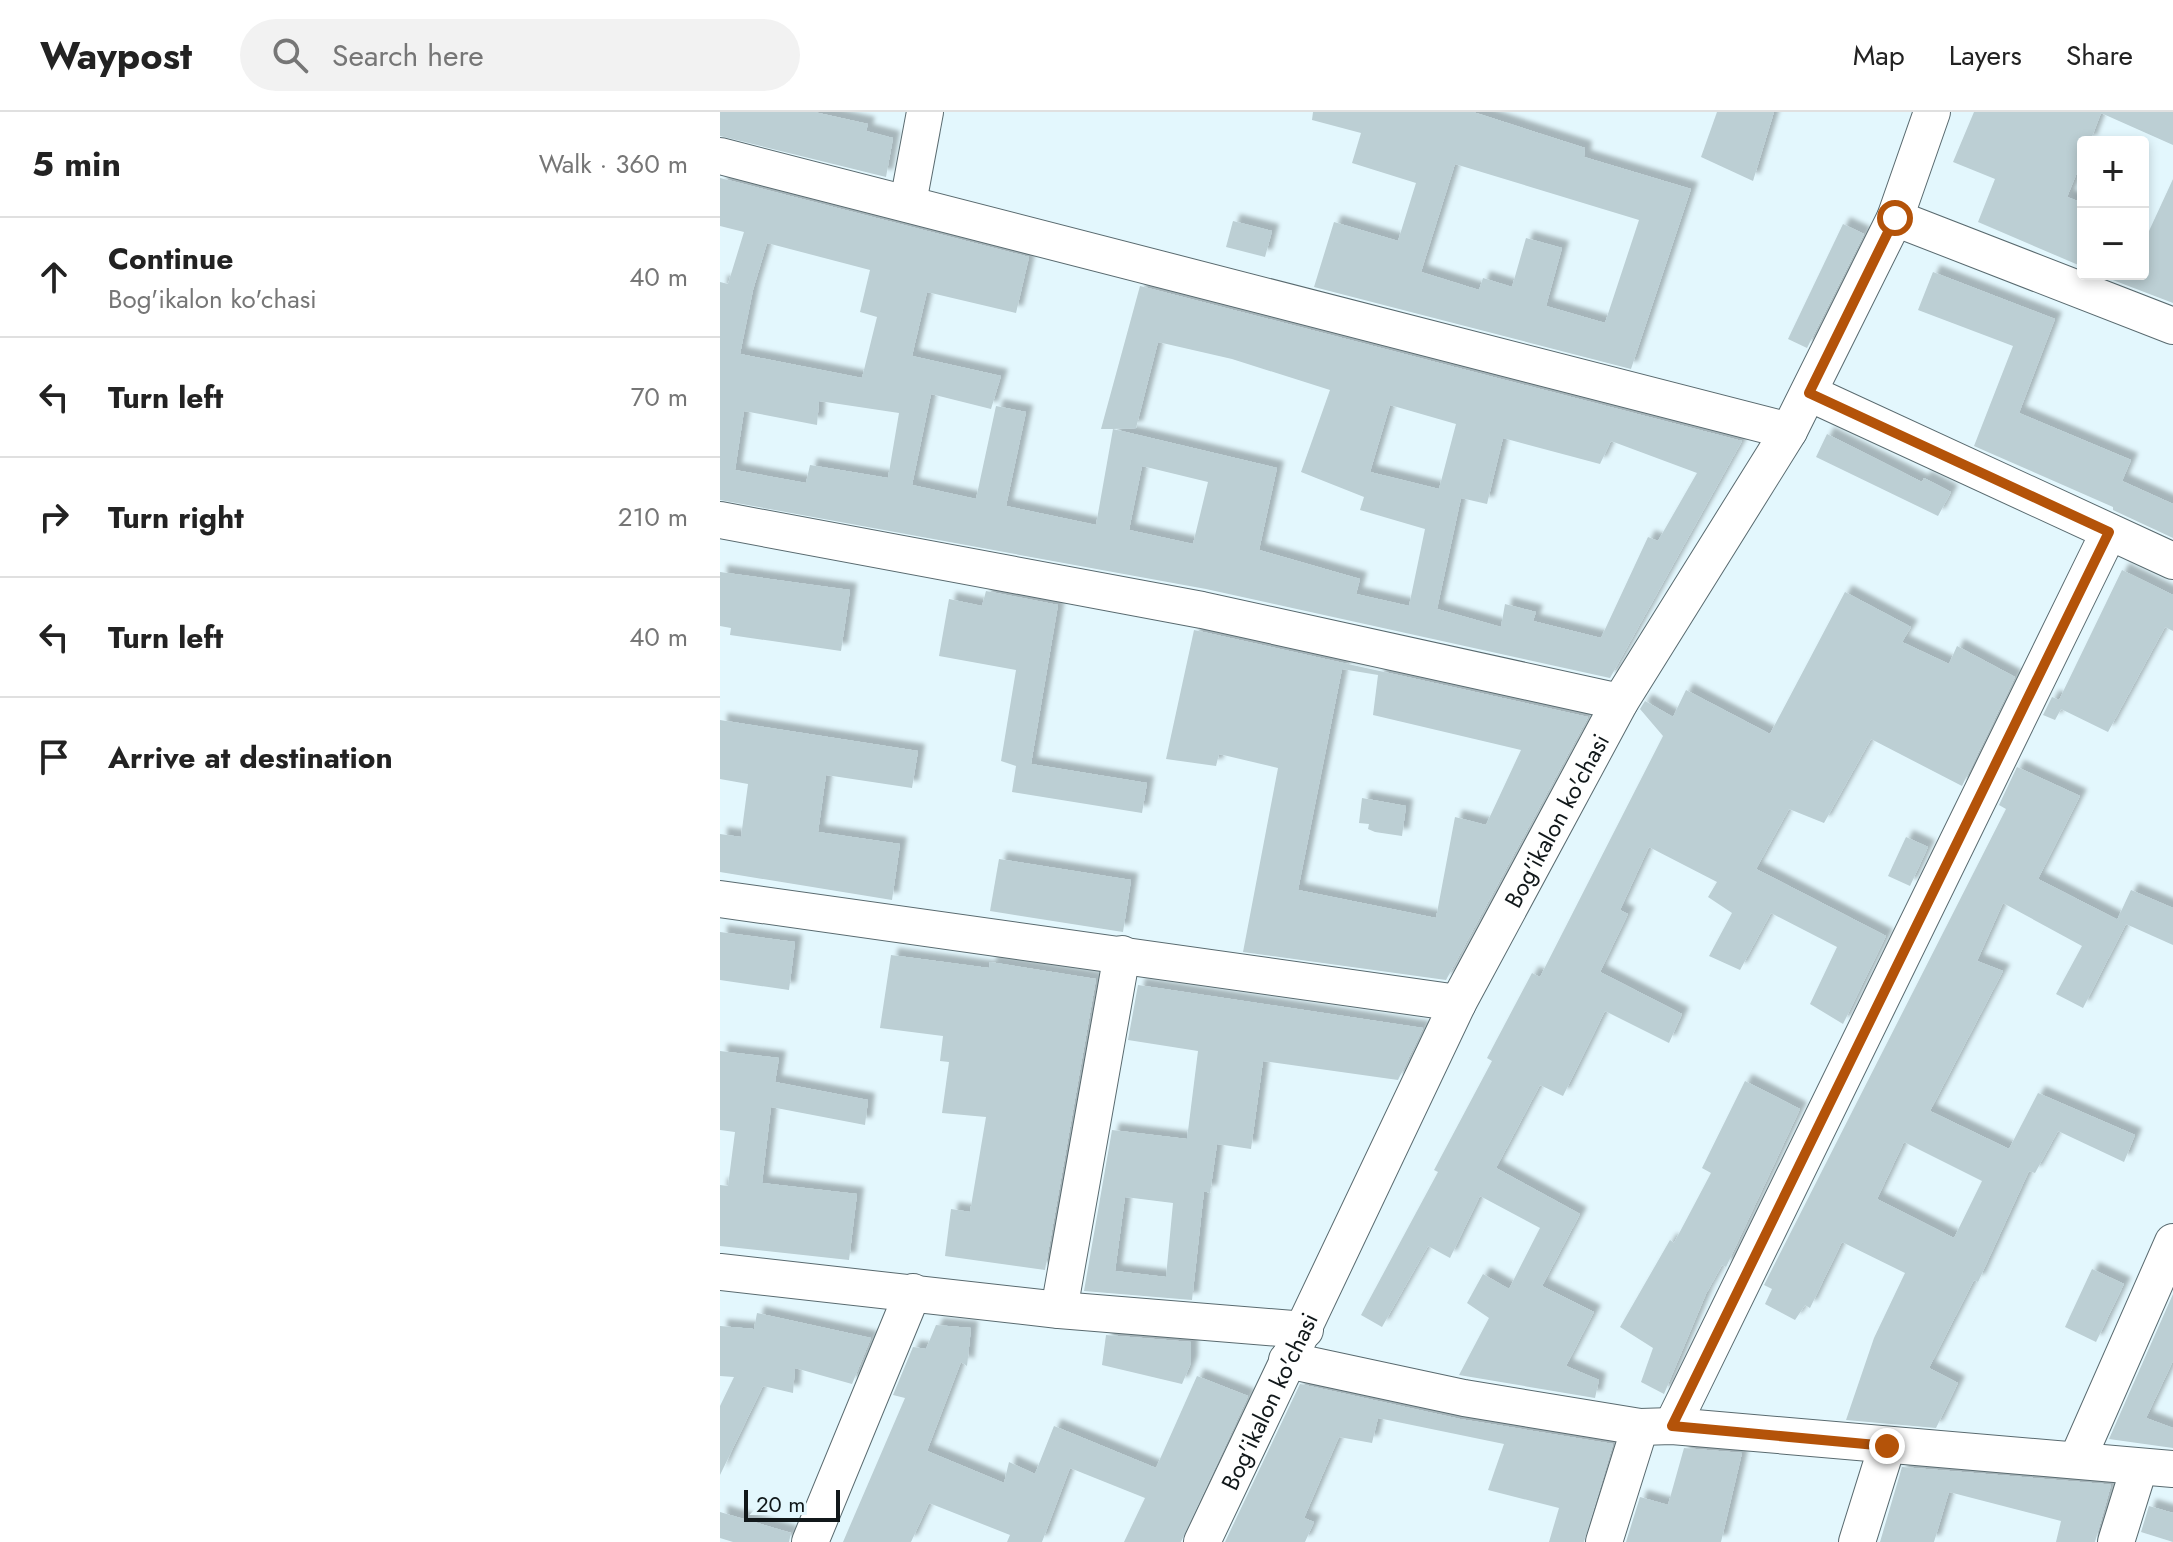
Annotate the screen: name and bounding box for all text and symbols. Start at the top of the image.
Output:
search box [240,19,800,91]
text: Waypost [40,28,192,83]
icon: search [268,33,312,77]
text: Search here [332,34,484,77]
text: Map [1853,35,1905,76]
text: Layers [1949,35,2022,76]
text: Share [2066,35,2133,76]
map controls [2077,136,2149,280]
button: + [2077,136,2149,208]
text: 5 min [32,140,121,189]
text: Walk · 360 m [539,145,688,183]
route start [1877,200,1913,236]
button: − [2077,208,2149,280]
text: Continue [108,237,234,280]
icon: ahead [32,255,76,299]
text: 40 m [629,258,688,296]
text: Bog'ikalon ko'chasi [108,280,317,318]
icon: left [32,375,76,419]
text: Turn left [108,376,223,419]
text: 70 m [631,378,688,416]
icon: right [32,495,76,539]
text: Turn right [108,496,244,539]
text: 210 m [618,498,688,536]
icon: left [32,615,76,659]
text: Turn left [108,616,223,659]
text: 40 m [629,618,688,656]
street label: Bog'ikalon ko'chasi [1495,727,1617,914]
icon: arrive [32,735,76,779]
text: Arrive at destination [108,736,393,779]
street label: Bog'ikalon ko'chasi [1212,1306,1326,1496]
route end [1869,1428,1905,1464]
scale bar [744,1486,840,1522]
text: 20 m [756,1488,805,1520]

